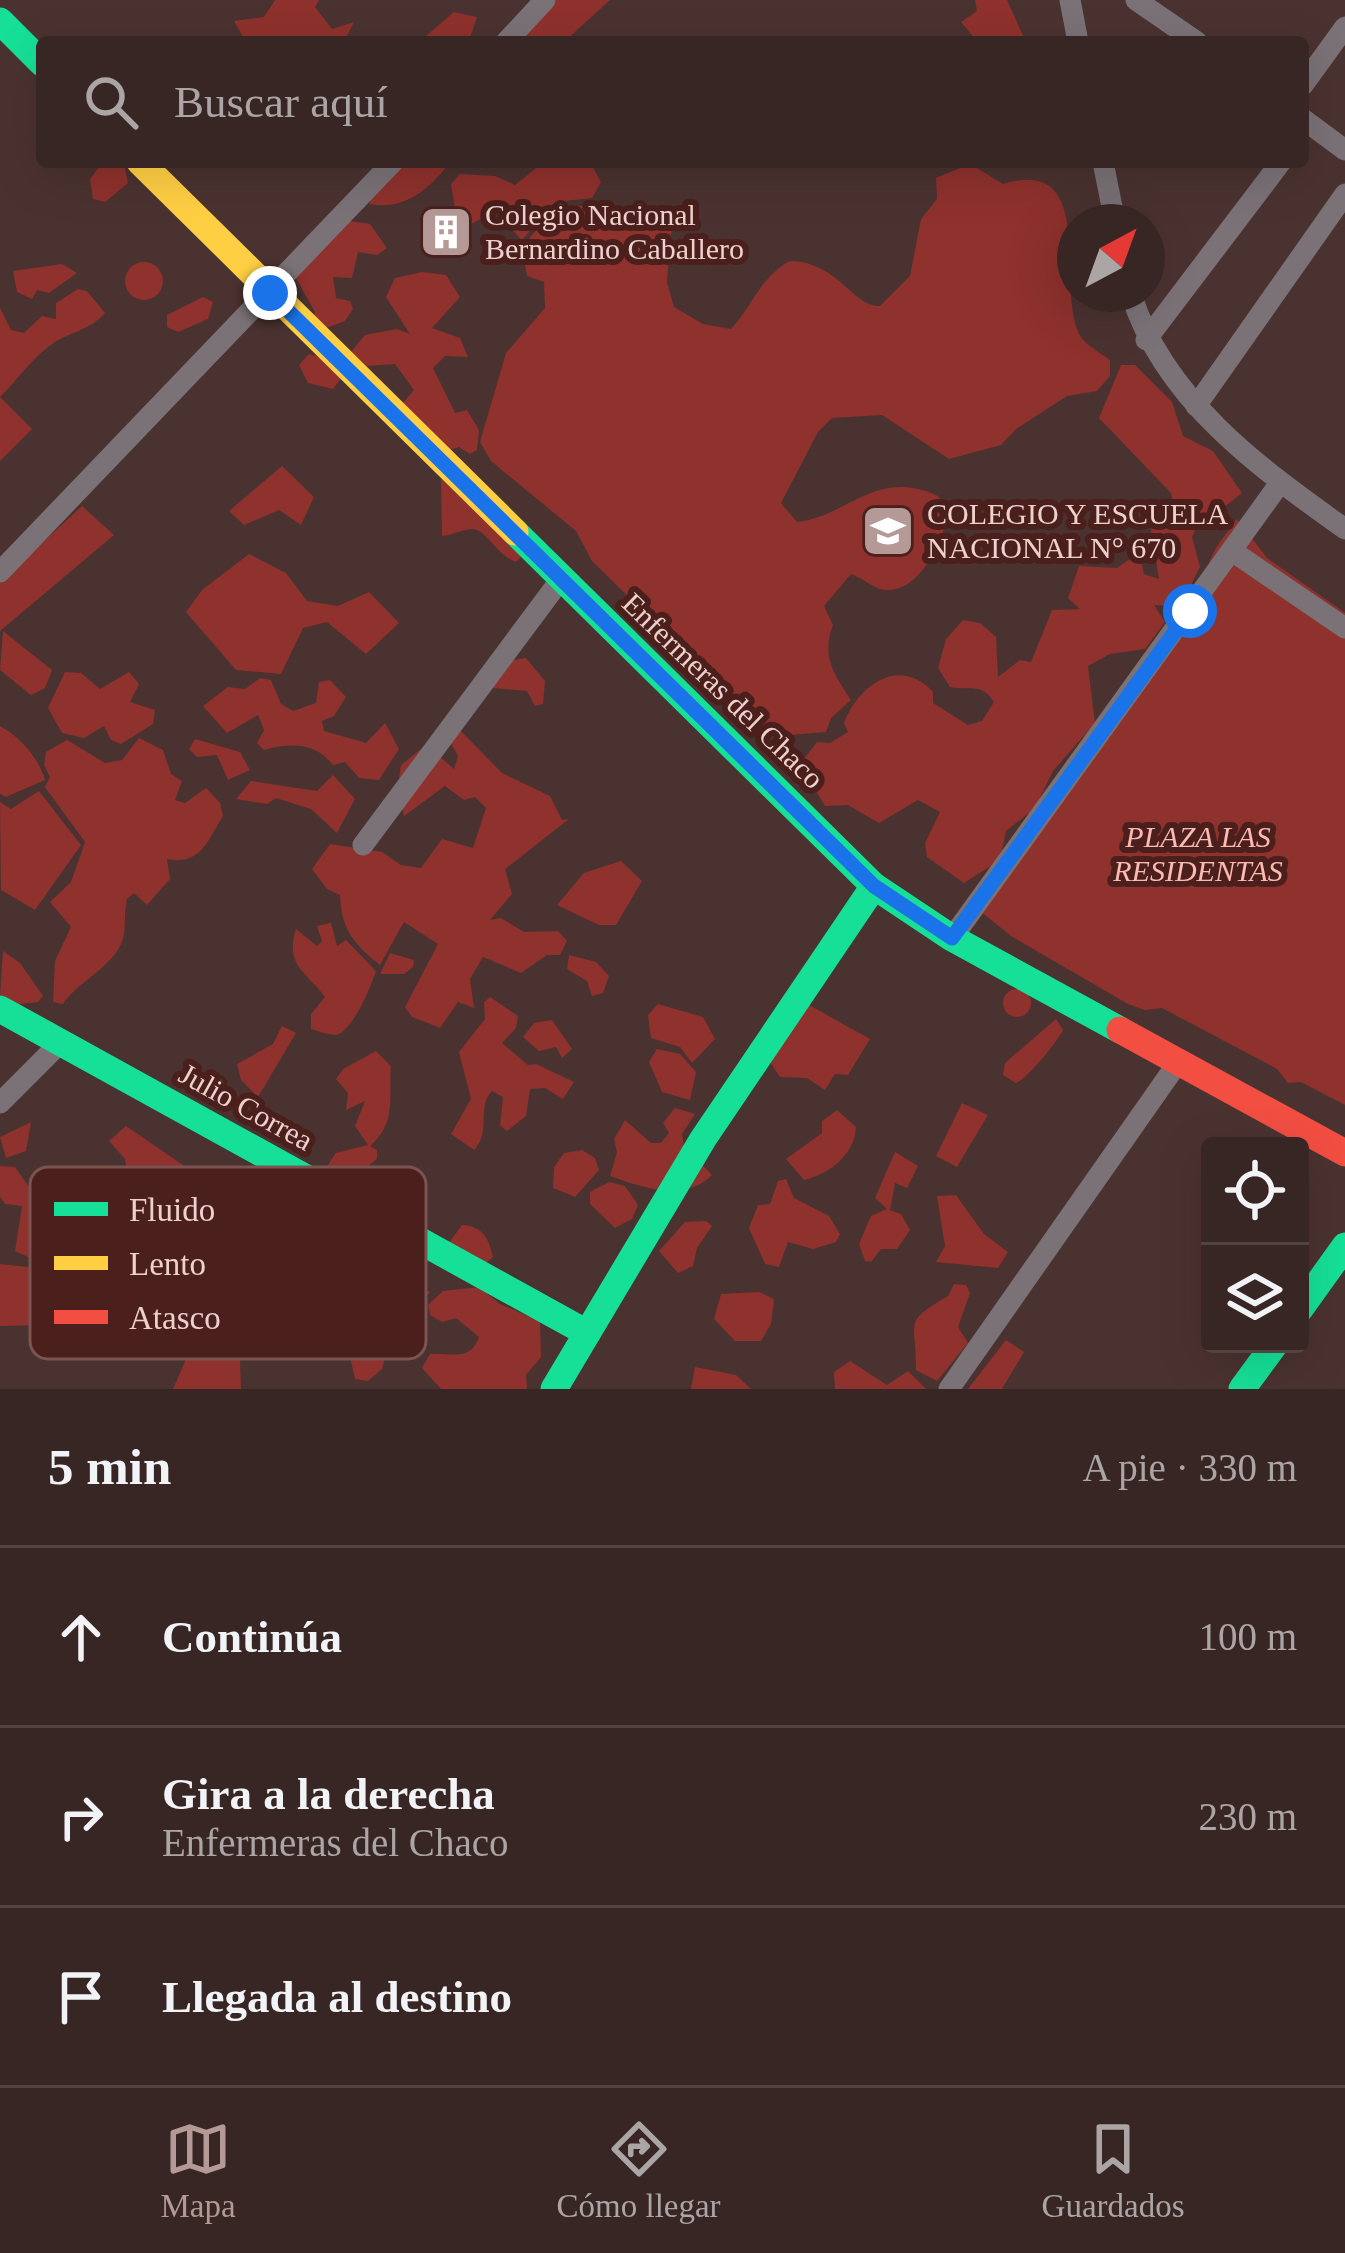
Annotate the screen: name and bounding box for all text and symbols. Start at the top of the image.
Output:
search box [36,36,1309,168]
icon: search [78,69,144,135]
text: Buscar aquí [174,77,388,127]
place label: Colegio Nacional Bernardino Caballero [485,198,744,265]
building icon: Colegio Nacional Bernardino Caballero [418,204,474,260]
north arrow [1057,204,1165,312]
route end [243,266,297,320]
place label: COLEGIO Y ESCUELA NACIONAL N° 670 [927,497,1228,564]
school or university icon: COLEGIO Y ESCUELA NACIONAL N° 670 [860,503,916,559]
route start [1163,584,1217,638]
street label: Enfermeras del Chaco [616,586,831,795]
park label: PLAZA LAS RESIDENTAS [1112,820,1283,887]
street label: Julio Correa [174,1056,319,1157]
map controls [1201,1137,1309,1353]
button: locate [1201,1137,1309,1245]
legend [30,1167,426,1359]
text: Fluido [129,1192,215,1228]
button: layers [1201,1245,1309,1353]
text: Lento [129,1246,206,1282]
text: Atasco [129,1300,221,1336]
text: 5 min [48,1439,171,1495]
text: A pie · 330 m [1083,1446,1297,1489]
icon: ahead [48,1604,114,1670]
text: Continúa [162,1612,342,1662]
text: 100 m [1198,1615,1297,1658]
text: Gira a la derecha [162,1769,495,1819]
icon: right [48,1784,114,1850]
text: 230 m [1198,1795,1297,1838]
text: Enfermeras del Chaco [162,1821,509,1864]
icon: arrive [48,1964,114,2030]
text: Llegada al destino [162,1972,512,2022]
tab: Mapa [160,2116,236,2225]
tab: Cómo llegar [557,2116,721,2225]
tab: Guardados [1042,2116,1185,2225]

